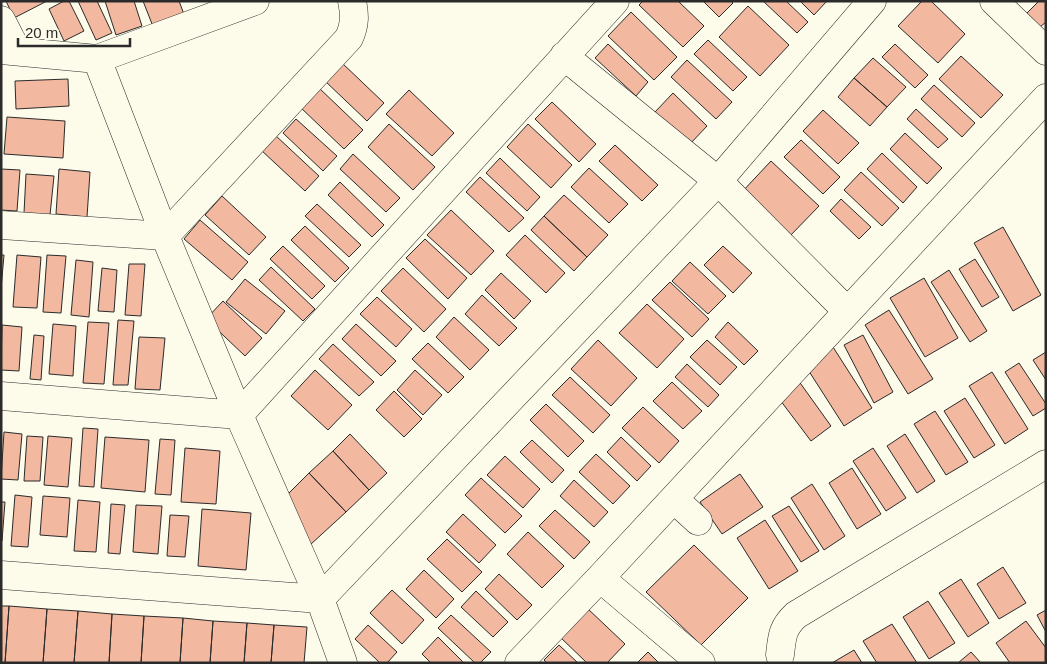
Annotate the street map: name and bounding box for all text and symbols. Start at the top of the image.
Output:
scale bar [18,15,130,47]
text: 20 m [25,24,58,41]

